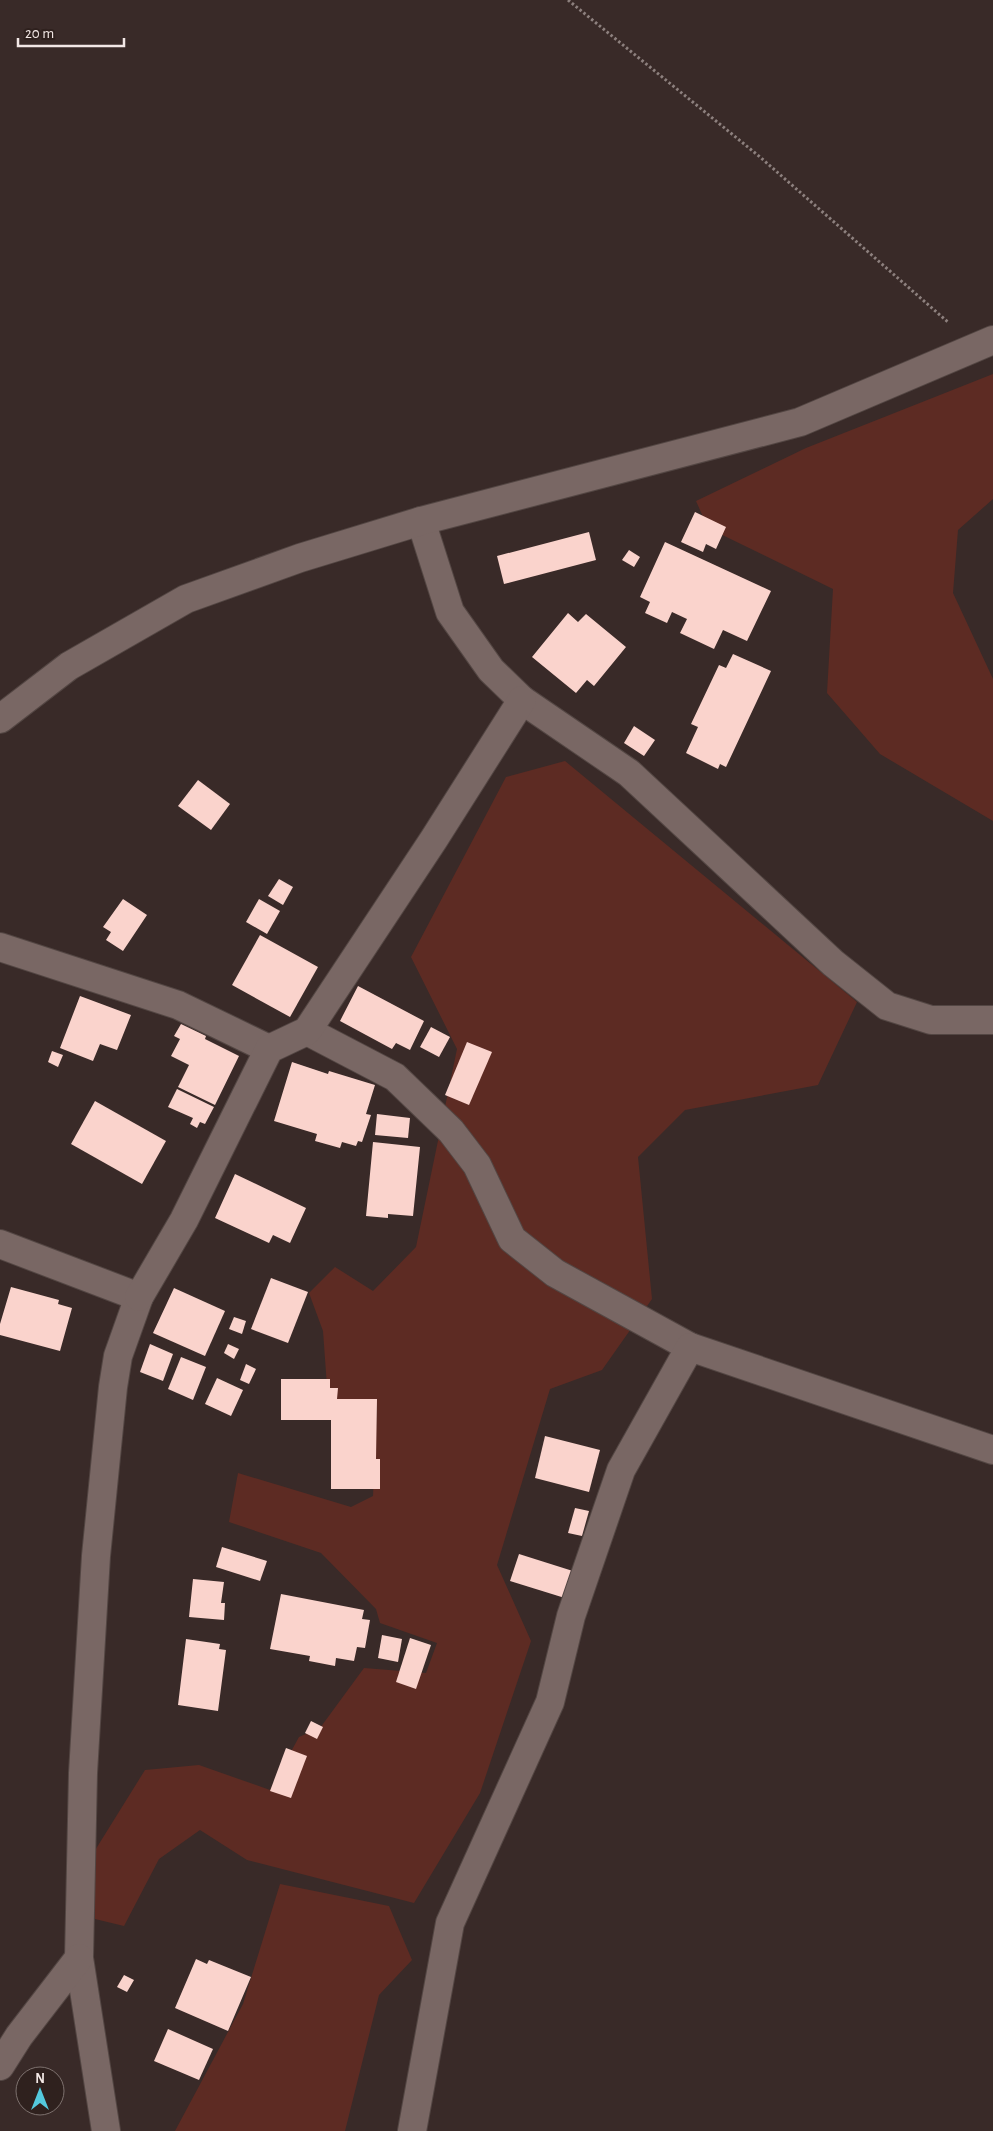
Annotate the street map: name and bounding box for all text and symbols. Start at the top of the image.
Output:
scale bar [18,15,124,47]
text: 20 m [25,26,54,41]
north arrow [15,2066,65,2116]
text: N [35,2072,45,2086]

